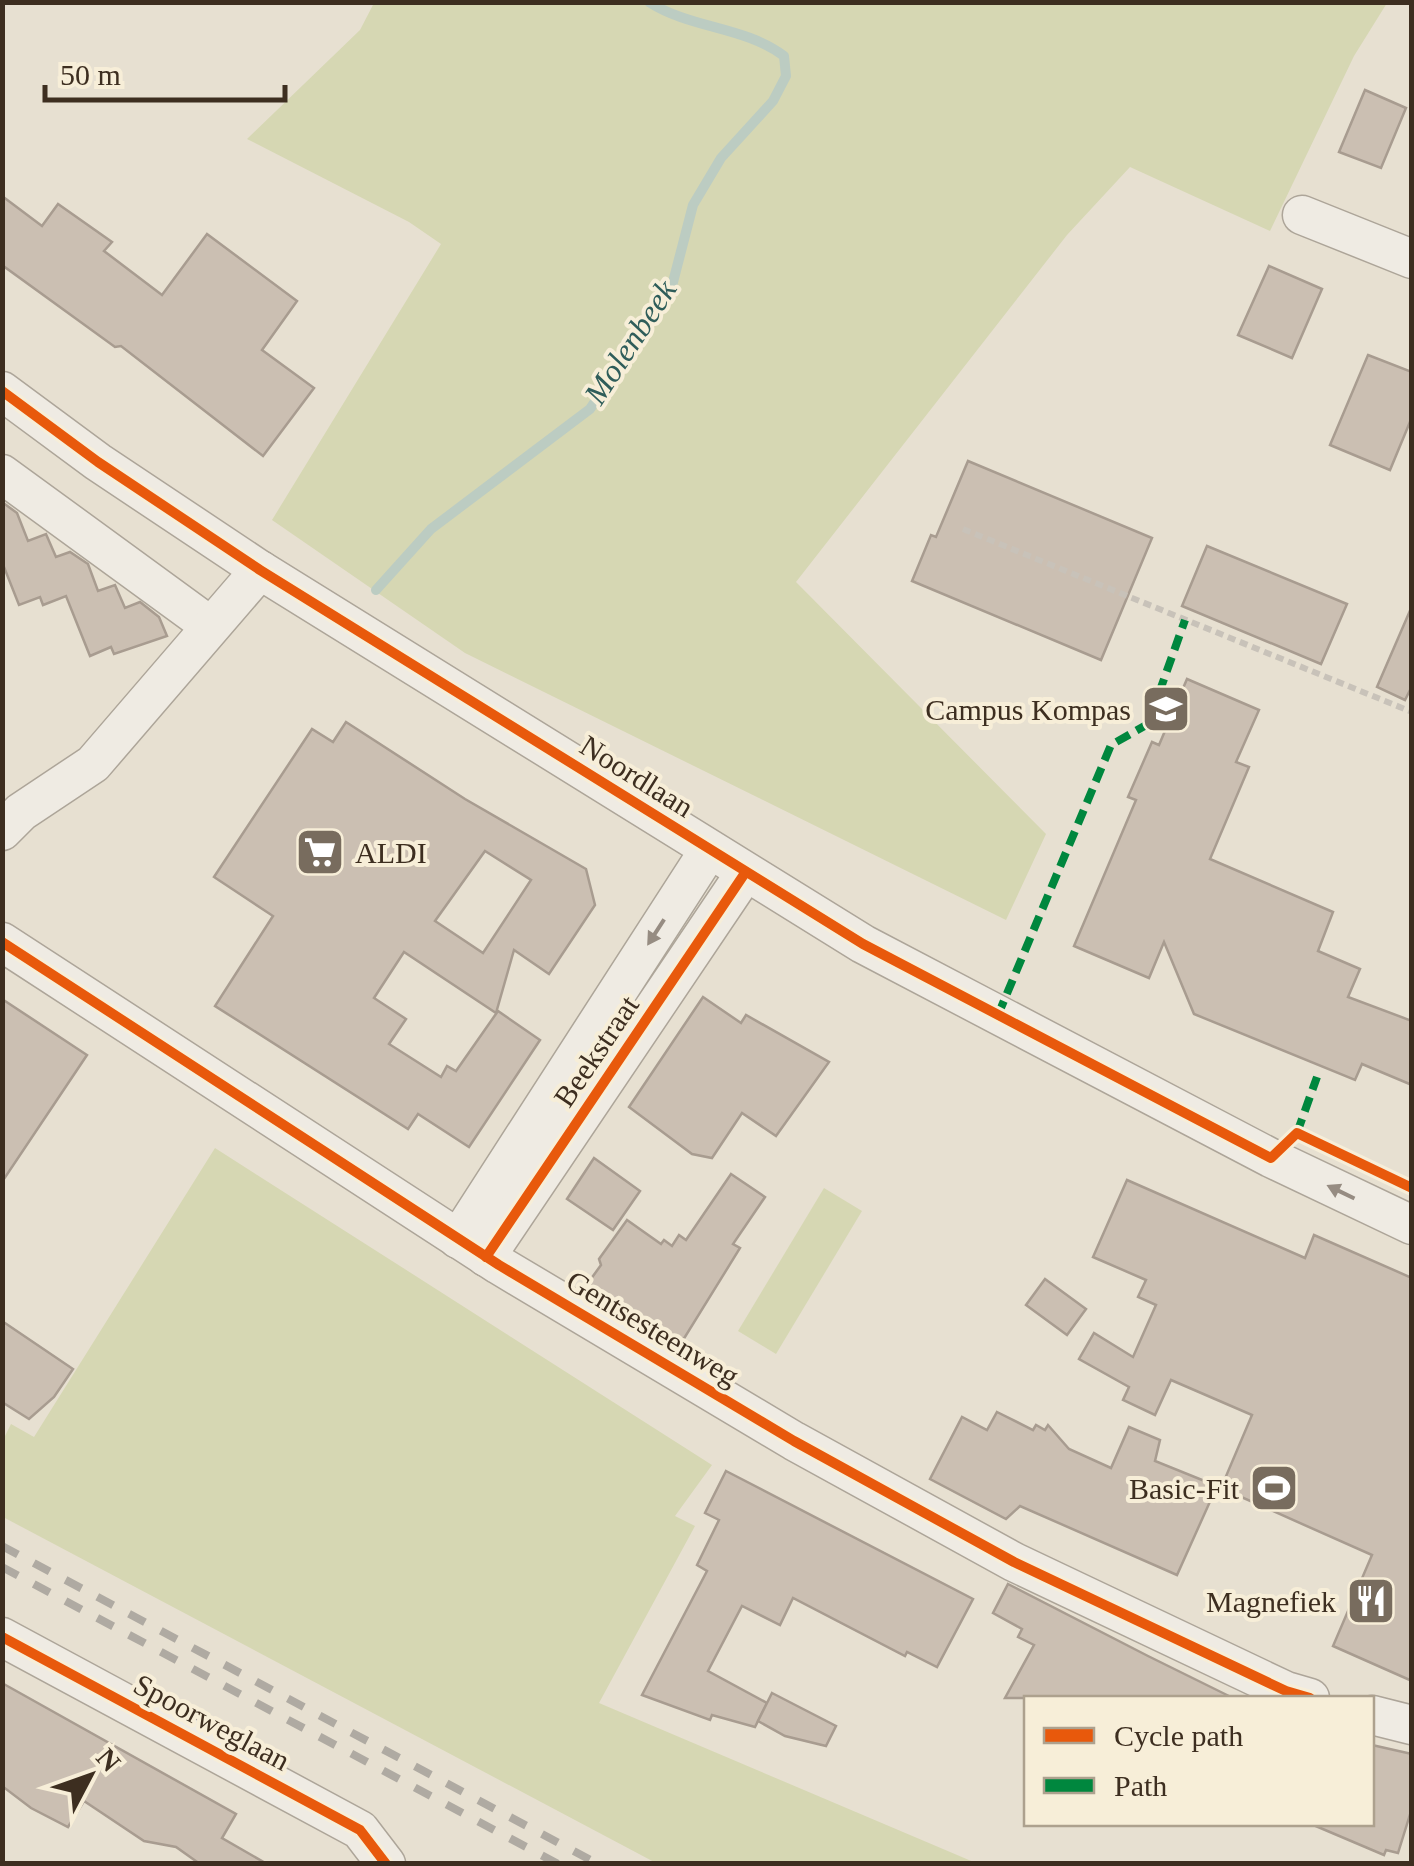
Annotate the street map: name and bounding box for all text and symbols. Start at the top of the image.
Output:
scale bar [45,40,285,102]
text: 50 m [60,58,121,91]
water label: Molenbeek [576,273,684,411]
school or university icon: Campus Kompas [1140,683,1192,735]
place label: Campus Kompas [925,693,1131,726]
street label: Noordlaan [575,728,699,824]
supermarket icon: ALDI [294,826,346,878]
place label: ALDI [355,836,427,869]
one-way arrow [648,918,666,946]
street label: Beekstraat [547,989,645,1113]
one-way arrow [1327,1183,1356,1200]
street label: Gentsesteenweg [561,1264,745,1392]
sports icon: Basic-Fit [1248,1462,1300,1514]
place label: Basic-Fit [1129,1472,1240,1505]
restaurant icon: Magnefiek [1345,1575,1397,1627]
place label: Magnefiek [1206,1585,1336,1618]
street label: Spoorweglaan [128,1667,296,1777]
legend [1024,1696,1374,1826]
text: Cycle path [1114,1719,1243,1752]
north arrow [40,1726,140,1826]
text: N [90,1742,127,1778]
text: Path [1114,1769,1167,1802]

